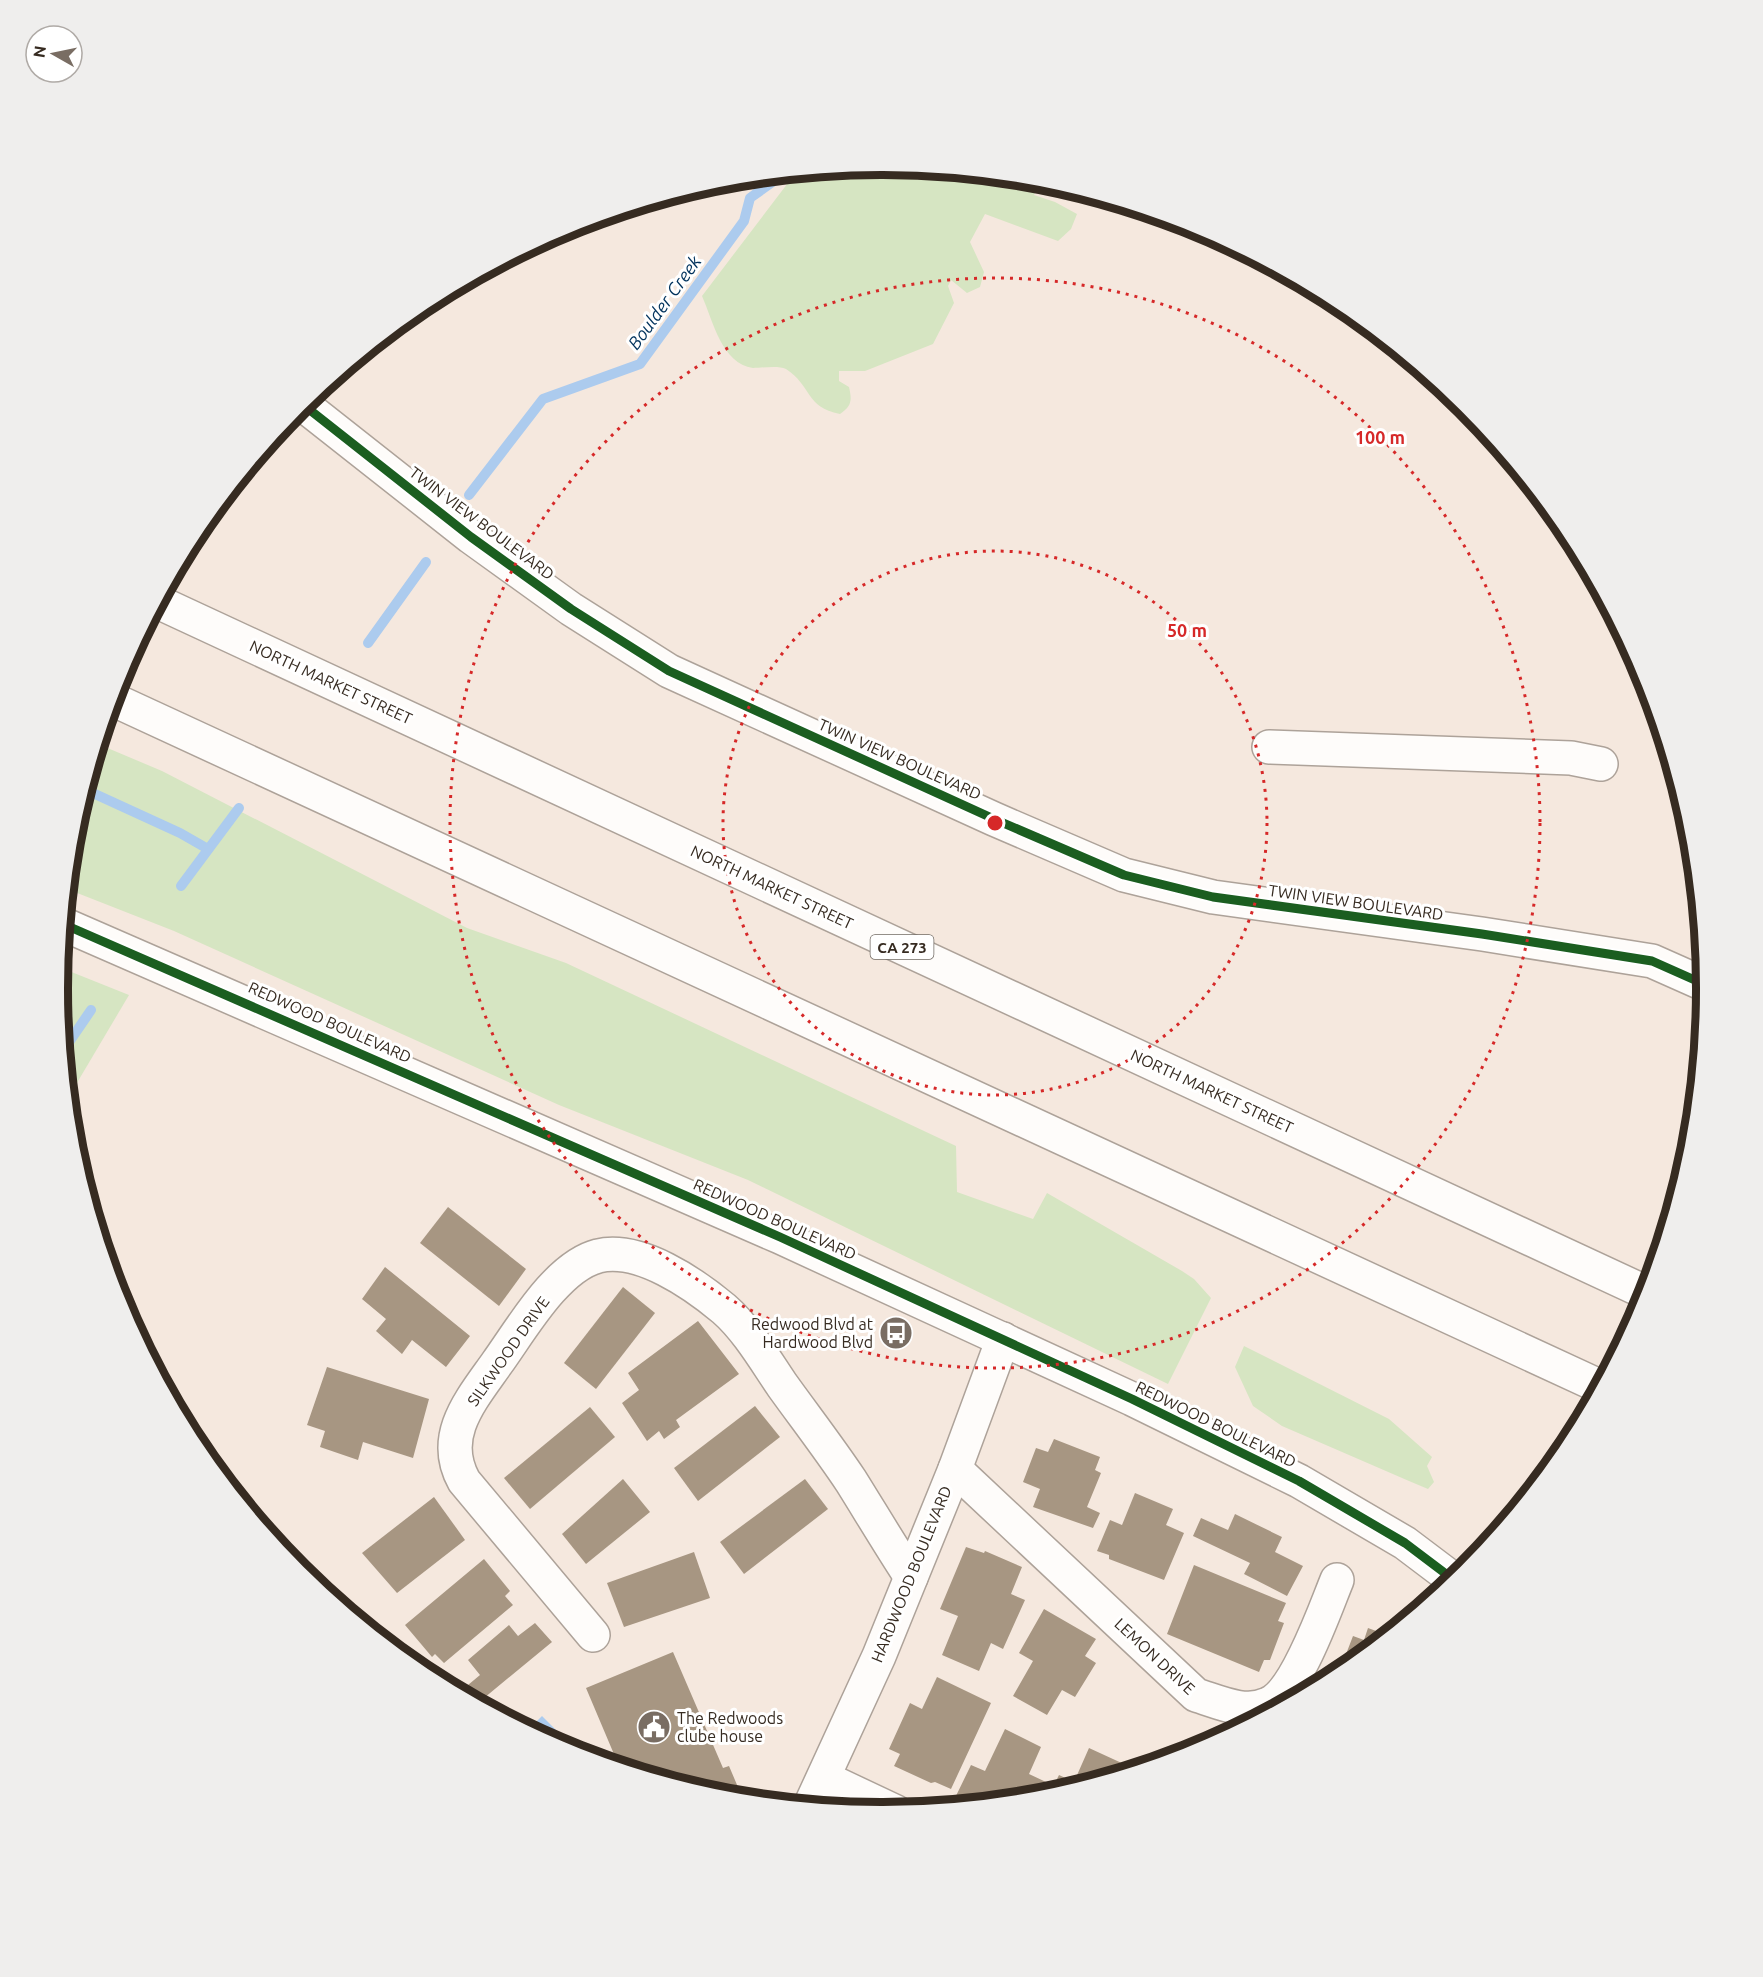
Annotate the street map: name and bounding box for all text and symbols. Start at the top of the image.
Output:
north arrow [24,24,84,84]
text: N [29,44,49,59]
water label: Boulder Creek [623,251,705,353]
text: 100 m [1355,427,1405,447]
street label: TWIN VIEW BOULEVARD [406,463,558,583]
text: 50 m [1167,620,1207,640]
street label: NORTH MARKET STREET [247,636,415,728]
street label: TWIN VIEW BOULEVARD [816,715,984,803]
centre of rings [985,813,1005,833]
street label: NORTH MARKET STREET [688,841,856,933]
street label: TWIN VIEW BOULEVARD [1267,881,1445,923]
road number: CA 273 [870,935,934,959]
street label: REDWOOD BOULEVARD [246,978,414,1066]
street label: NORTH MARKET STREET [1128,1045,1296,1137]
street label: REDWOOD BOULEVARD [691,1175,859,1263]
street label: SILKWOOD DRIVE [463,1293,553,1409]
place label: Redwood Blvd at Hardwood Blvd [751,1315,874,1351]
bus stop icon: Redwood Blvd at Hardwood Blvd [878,1315,914,1351]
street label: REDWOOD BOULEVARD [1133,1377,1299,1471]
street label: HARDWOOD BOULEVARD [867,1483,955,1665]
street label: LEMON DRIVE [1111,1614,1199,1698]
public building icon: The Redwoods clube house [636,1709,672,1745]
place label: The Redwoods clube house [677,1709,783,1745]

